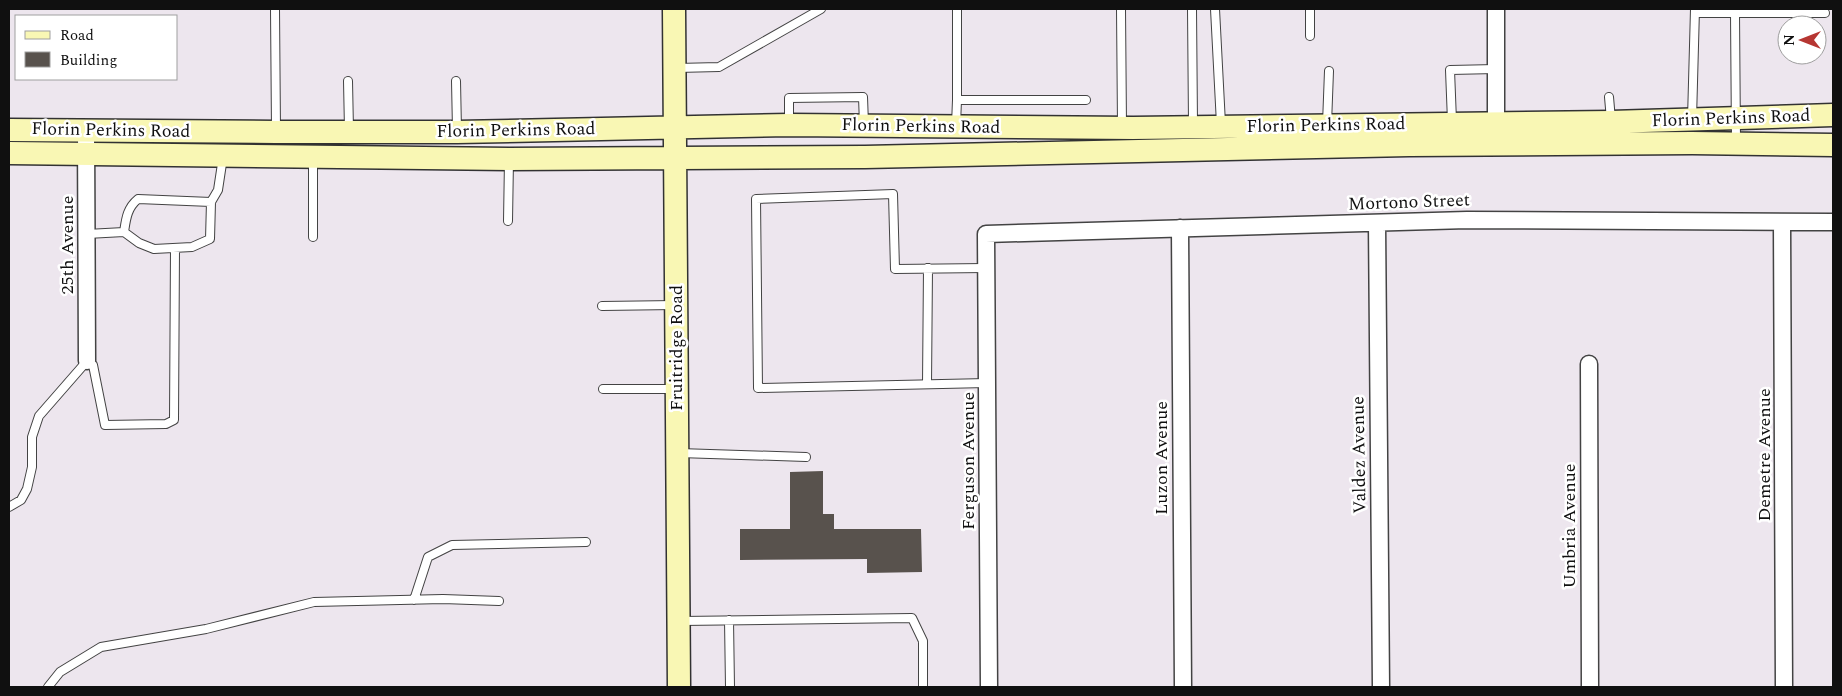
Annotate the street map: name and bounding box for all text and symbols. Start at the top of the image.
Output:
legend [15,15,178,80]
north arrow [1777,15,1827,65]
text: Road [60,24,94,47]
text: N [1779,34,1800,46]
text: Building [60,49,117,72]
street label: Florin Perkins Road [1651,102,1811,134]
street label: Florin Perkins Road [1246,110,1406,140]
street label: Florin Perkins Road [841,111,1001,141]
street label: Florin Perkins Road [31,115,191,145]
street label: Florin Perkins Road [436,115,596,145]
street label: Mortono Street [1347,186,1471,218]
street label: 25th Avenue [54,196,81,294]
street label: Fruitridge Road [663,285,690,411]
street label: Demetre Avenue [1751,388,1778,522]
street label: Ferguson Avenue [955,392,982,530]
street label: Valdez Avenue [1344,396,1374,514]
street label: Luzon Avenue [1148,401,1175,515]
street label: Umbria Avenue [1556,463,1583,589]

